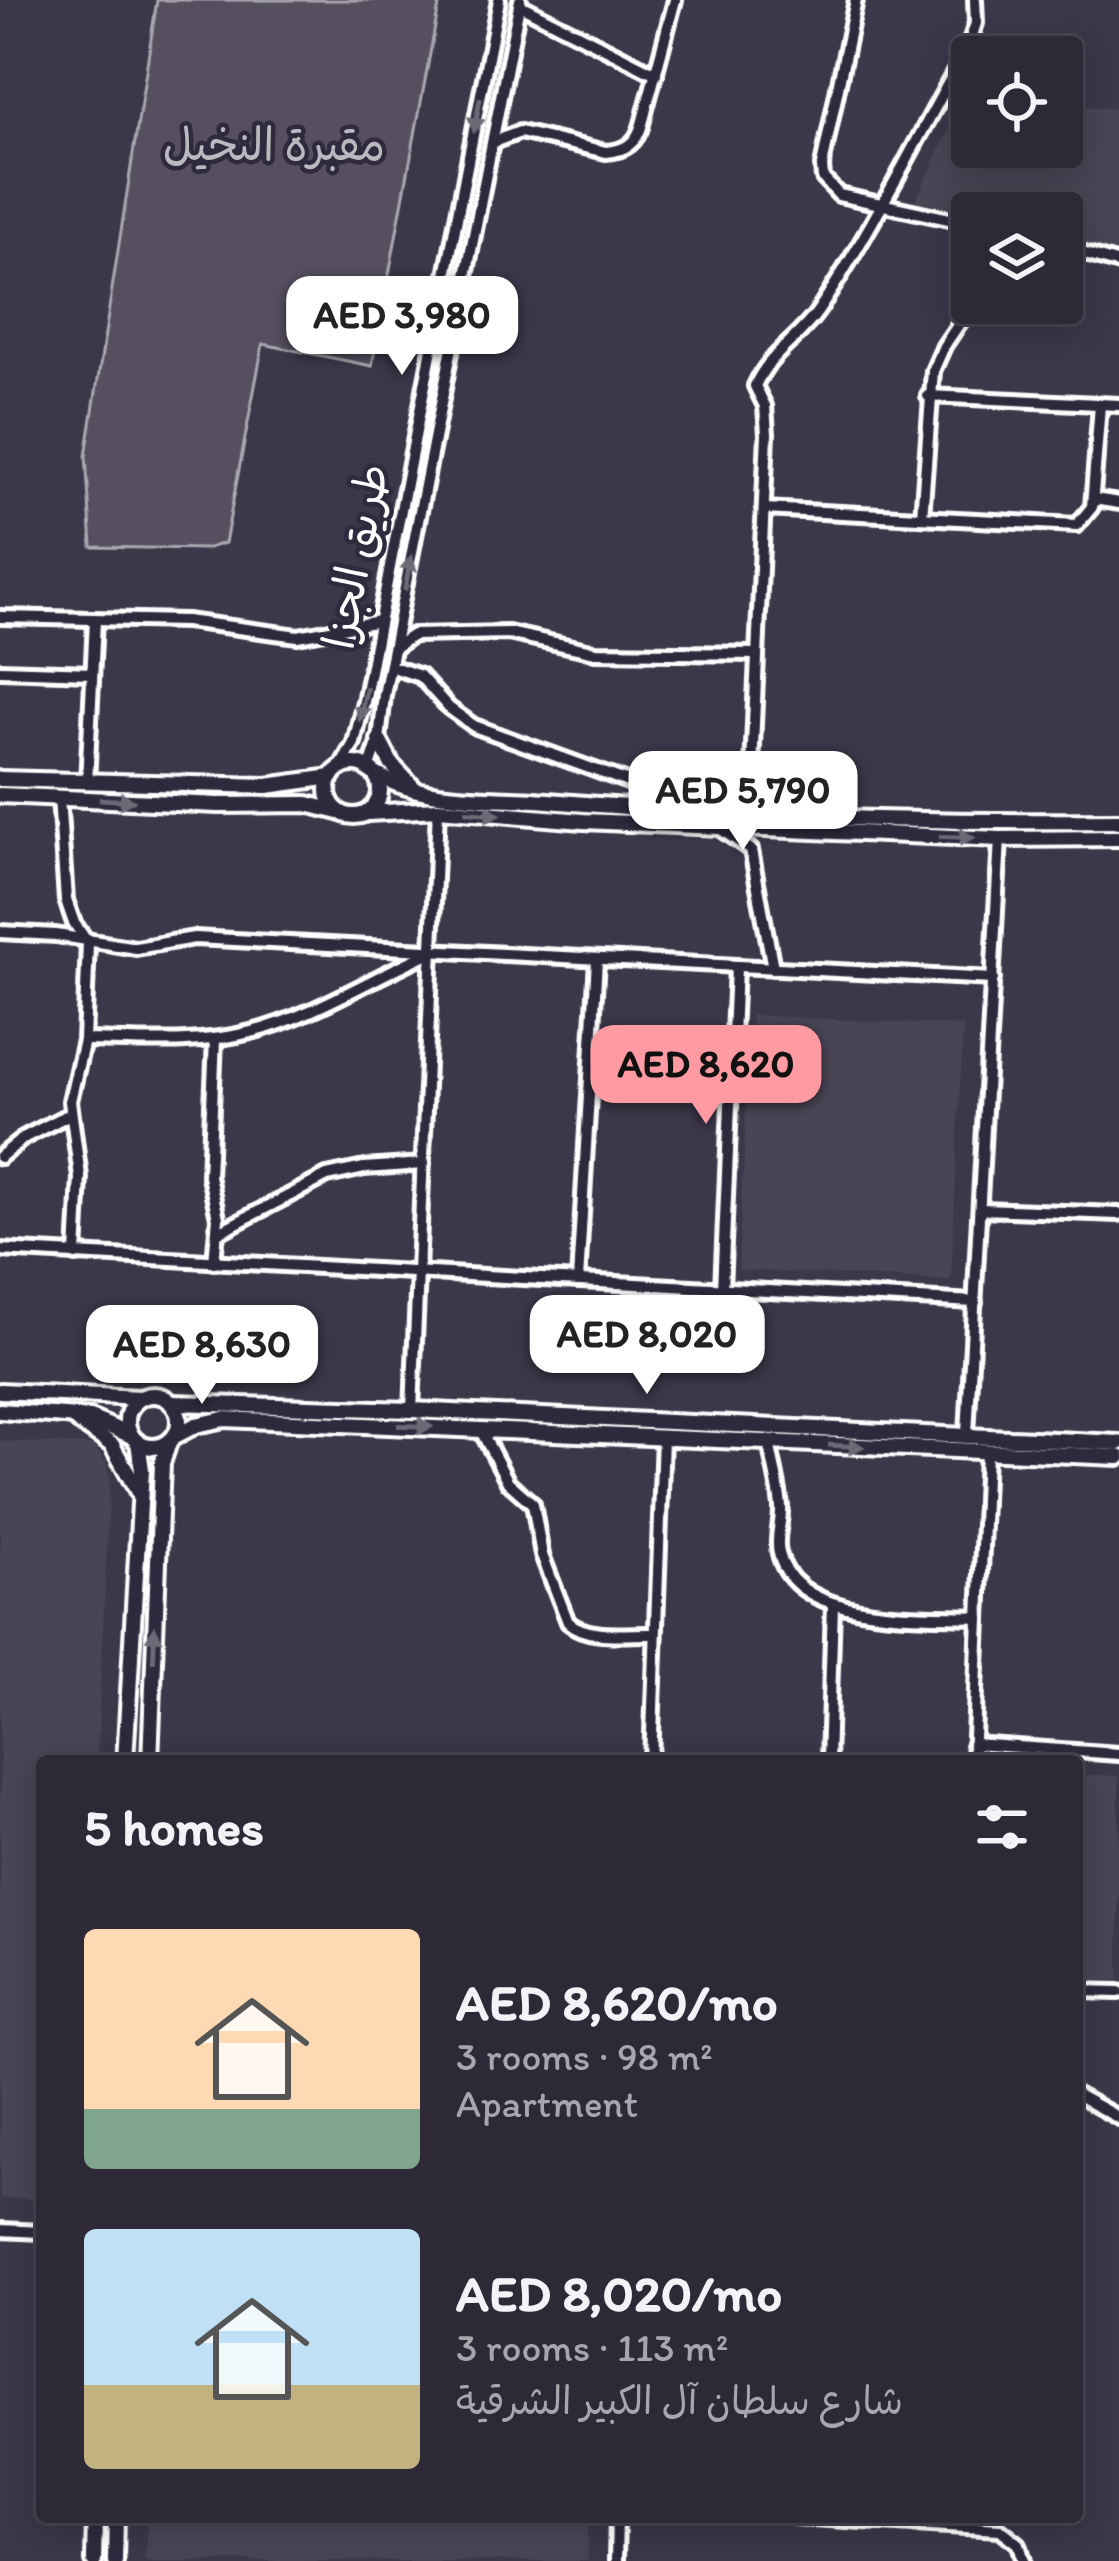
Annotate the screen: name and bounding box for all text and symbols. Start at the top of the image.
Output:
map controls [951,36,1083,324]
button: locate [951,36,1083,168]
one-way arrow [467,96,486,134]
park label: مقبرة النخيل [163,117,385,171]
button: layers [951,192,1083,324]
pin: AED 3,980 [265,276,539,378]
text: AED 3,980 [313,291,491,338]
street label: طريق الجزا [311,459,399,653]
one-way arrow [399,554,418,591]
one-way arrow [353,685,372,723]
pin: AED 5,790 [606,751,880,853]
text: AED 5,790 [656,766,830,813]
one-way arrow [99,791,137,810]
one-way arrow [465,803,503,822]
one-way arrow [939,828,977,847]
pin: AED 8,620 [569,1025,843,1127]
text: AED 8,620 [617,1040,795,1087]
pin: AED 8,020 [510,1295,784,1397]
pin: AED 8,630 [65,1305,339,1407]
text: AED 8,020 [557,1310,737,1357]
text: AED 8,630 [113,1320,291,1367]
one-way arrow [397,1417,435,1436]
one-way arrow [828,1437,866,1456]
one-way arrow [145,1624,164,1662]
icon: filters [969,1794,1035,1860]
text: 5 homes [84,1797,264,1858]
text: AED 8,620/mo [456,1972,778,2033]
icon: home [180,1977,324,2121]
text: 3 rooms · 98 m² [456,2033,713,2080]
text: Apartment [456,2080,638,2127]
text: AED 8,020/mo [456,2263,782,2324]
icon: home [180,2277,324,2421]
text: 3 rooms · 113 m² [456,2324,728,2371]
text: شارع سلطان آل الكبير الشرقية [456,2377,903,2424]

